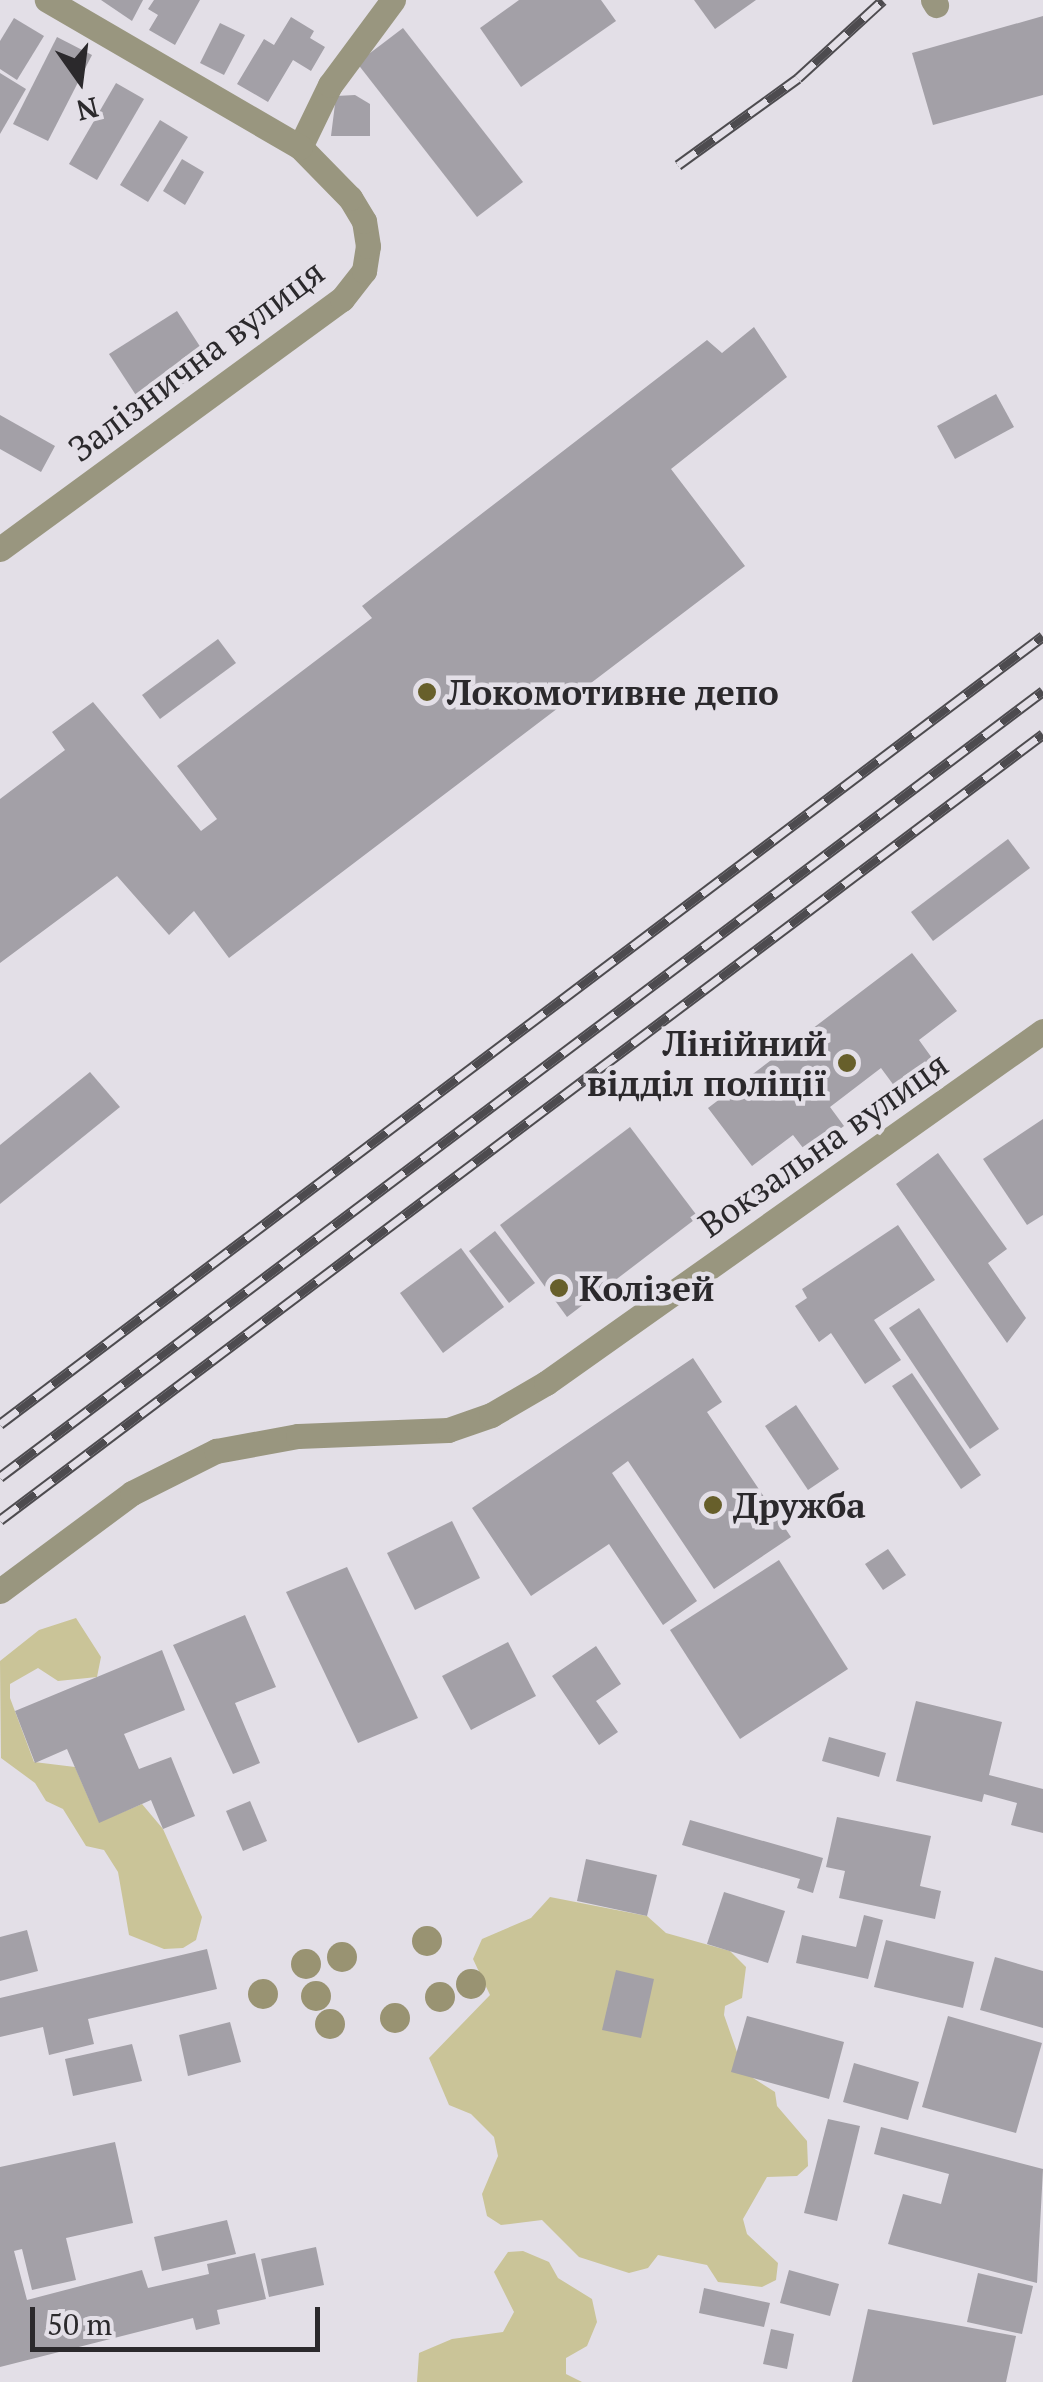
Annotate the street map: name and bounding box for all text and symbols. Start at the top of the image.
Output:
north arrow [30,30,130,130]
text: N [73,89,102,130]
street label: Залізнична вулиця [60,250,332,470]
place label: Локомотивне депо [447,671,780,713]
marker: Локомотивне депо [416,681,438,703]
place label: Лінійний відділ поліції [587,1022,827,1104]
street label: Вокзальна вулиця [690,1042,956,1246]
marker: Лінійний відділ поліції [836,1052,858,1074]
place label: Колізей [579,1267,714,1309]
marker: Колізей [548,1277,570,1299]
place label: Дружба [733,1484,866,1526]
marker: Дружба [702,1494,724,1516]
scale bar [35,2287,325,2349]
text: 50 m [47,2304,112,2344]

